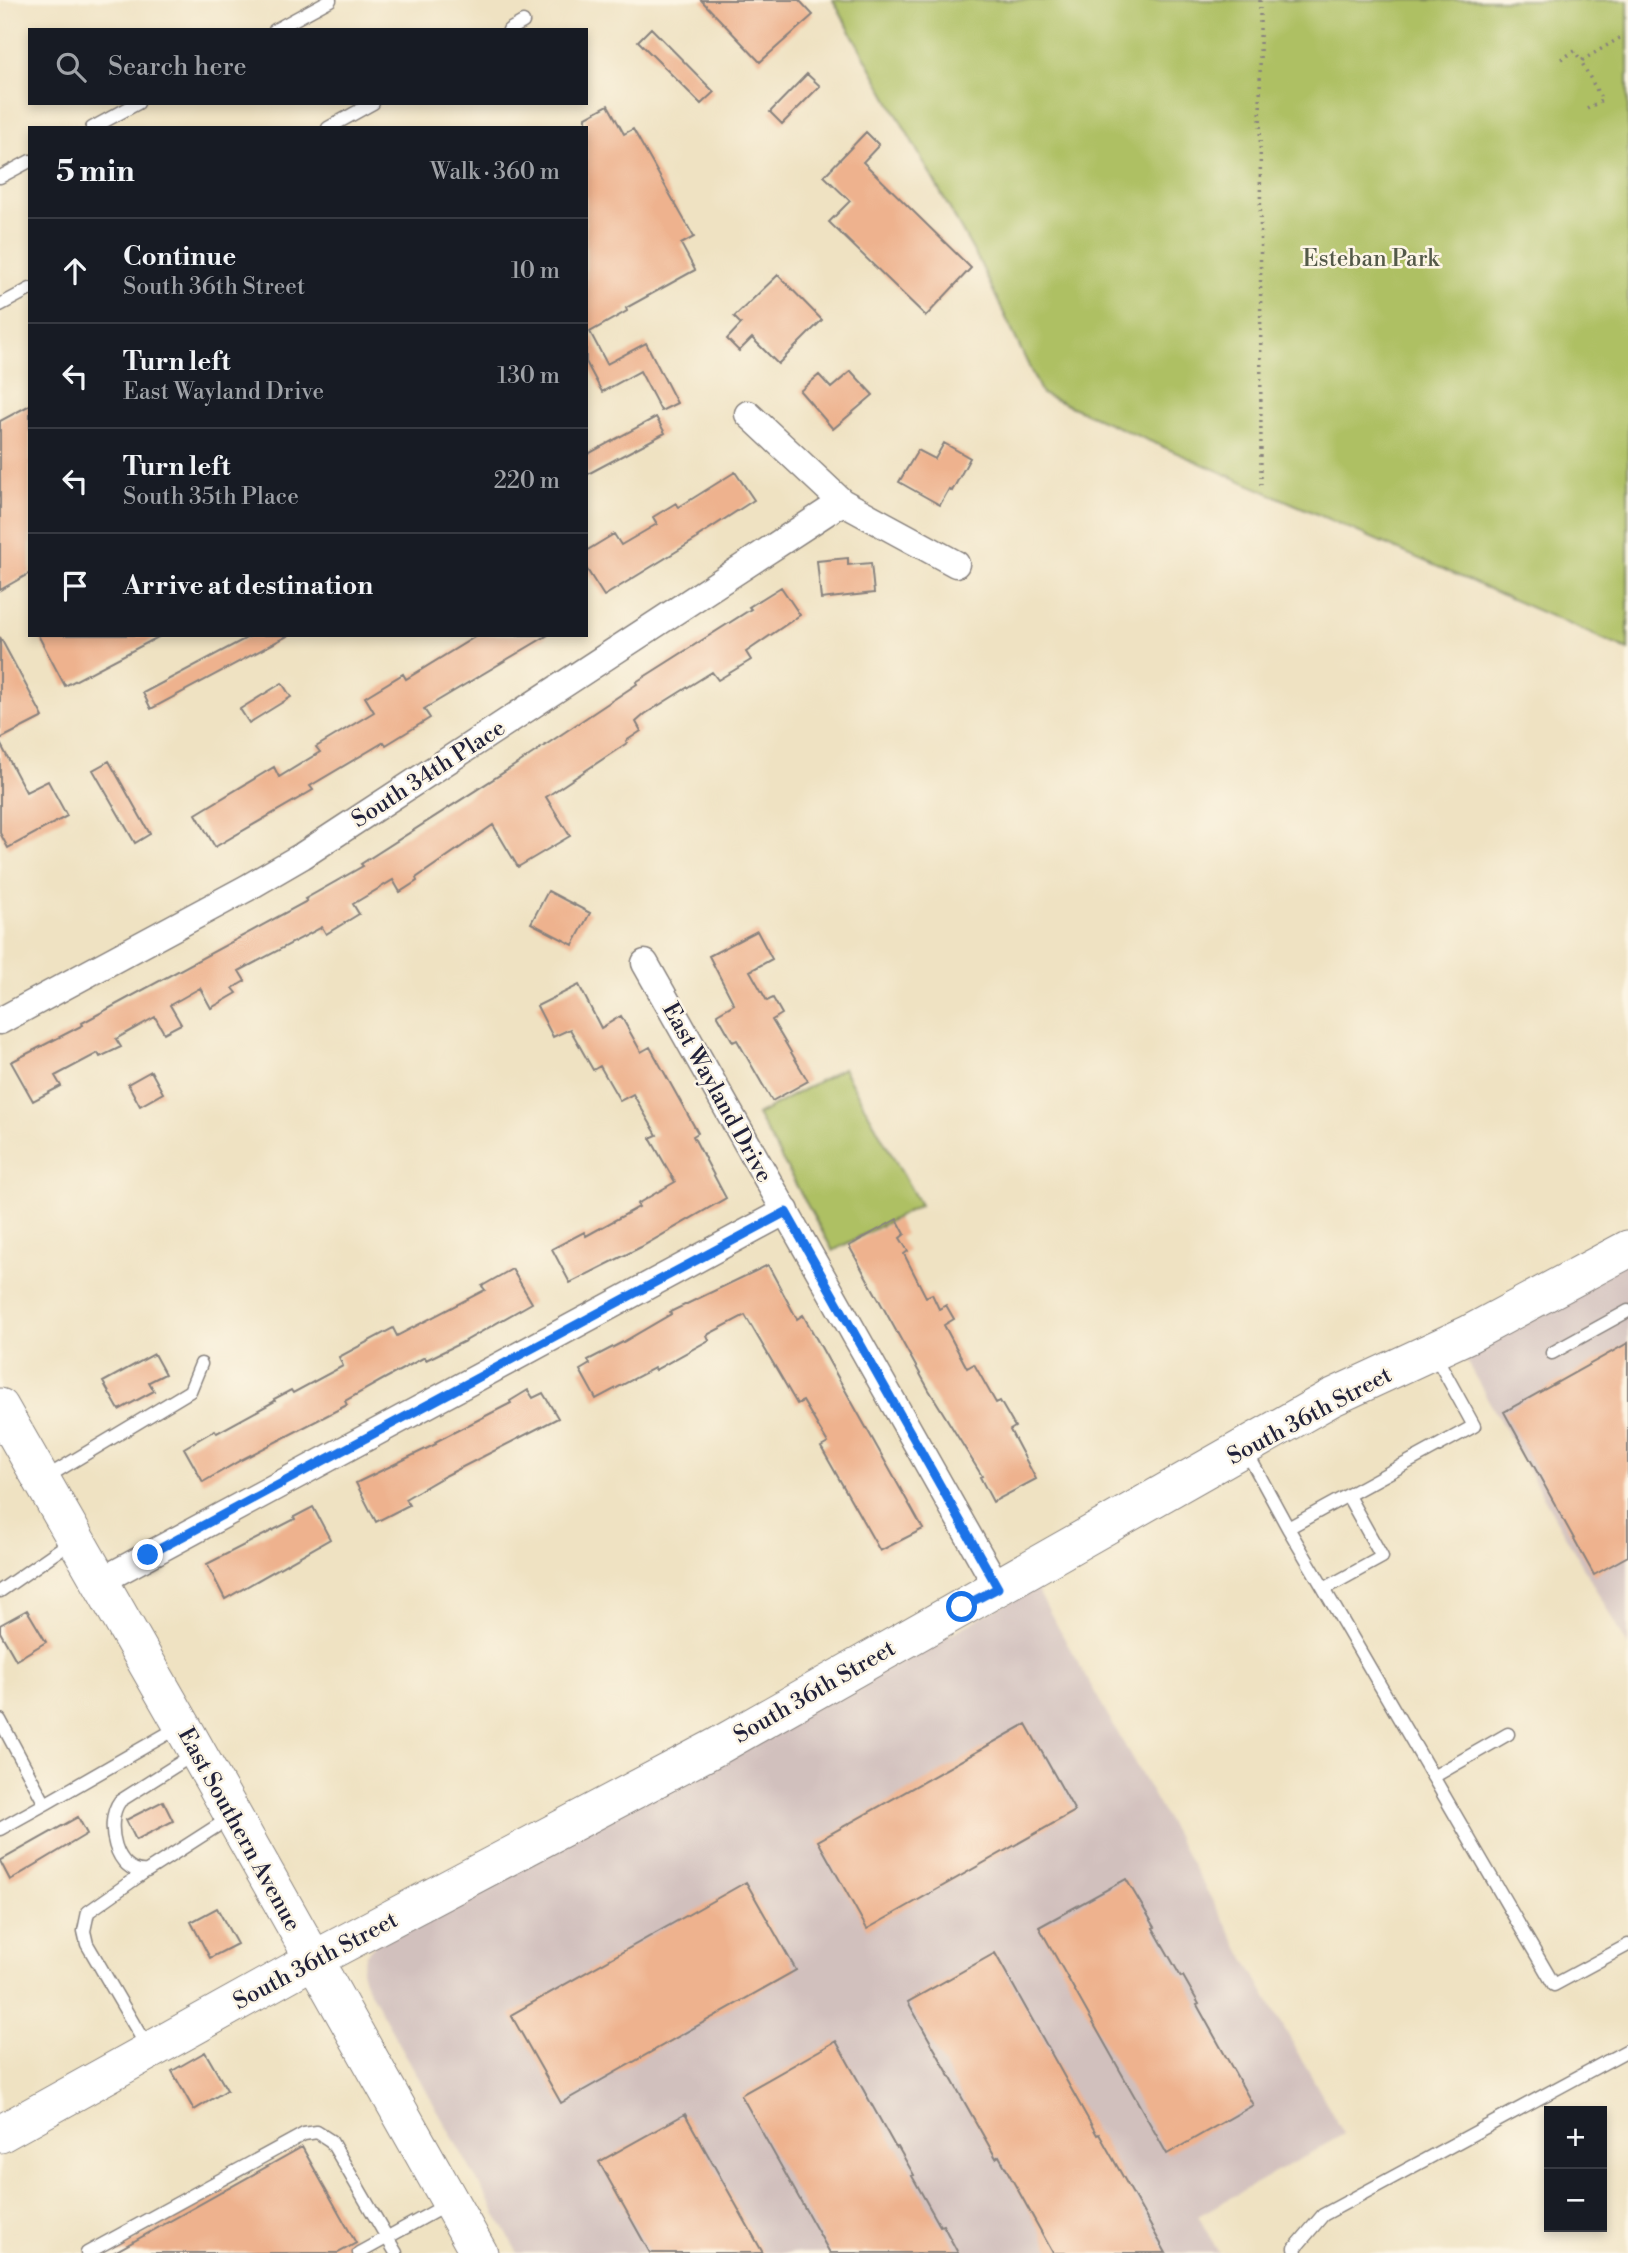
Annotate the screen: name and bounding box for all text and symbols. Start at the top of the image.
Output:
search box [28,28,588,105]
icon: search [52,48,90,86]
text: Search here [108,51,247,83]
text: 5 min [56,153,135,191]
text: Walk · 360 m [430,158,560,186]
text: Continue [123,241,236,273]
park label: Esteban Park [1303,245,1440,273]
icon: ahead [56,252,94,290]
text: 10 m [511,257,560,285]
text: South 36th Street [123,273,305,301]
text: Turn left [123,346,231,378]
icon: left [56,357,94,395]
text: 130 m [497,362,560,390]
text: East Wayland Drive [123,378,324,406]
text: Turn left [123,451,231,483]
icon: left [56,462,94,500]
text: 220 m [494,467,560,495]
text: South 35th Place [123,483,299,511]
icon: arrive [56,567,94,605]
text: Arrive at destination [123,570,373,602]
street label: South 34th Place [347,714,510,834]
street label: East Wayland Drive [656,998,778,1187]
street label: South 36th Street [1223,1361,1396,1471]
route end [132,1539,163,1570]
route start [946,1591,977,1622]
street label: South 36th Street [729,1634,900,1750]
street label: East Southern Avenue [172,1723,307,1936]
street label: South 36th Street [229,1906,402,2016]
map controls [1544,2106,1607,2232]
button: + [1544,2106,1607,2169]
button: − [1544,2169,1607,2232]

